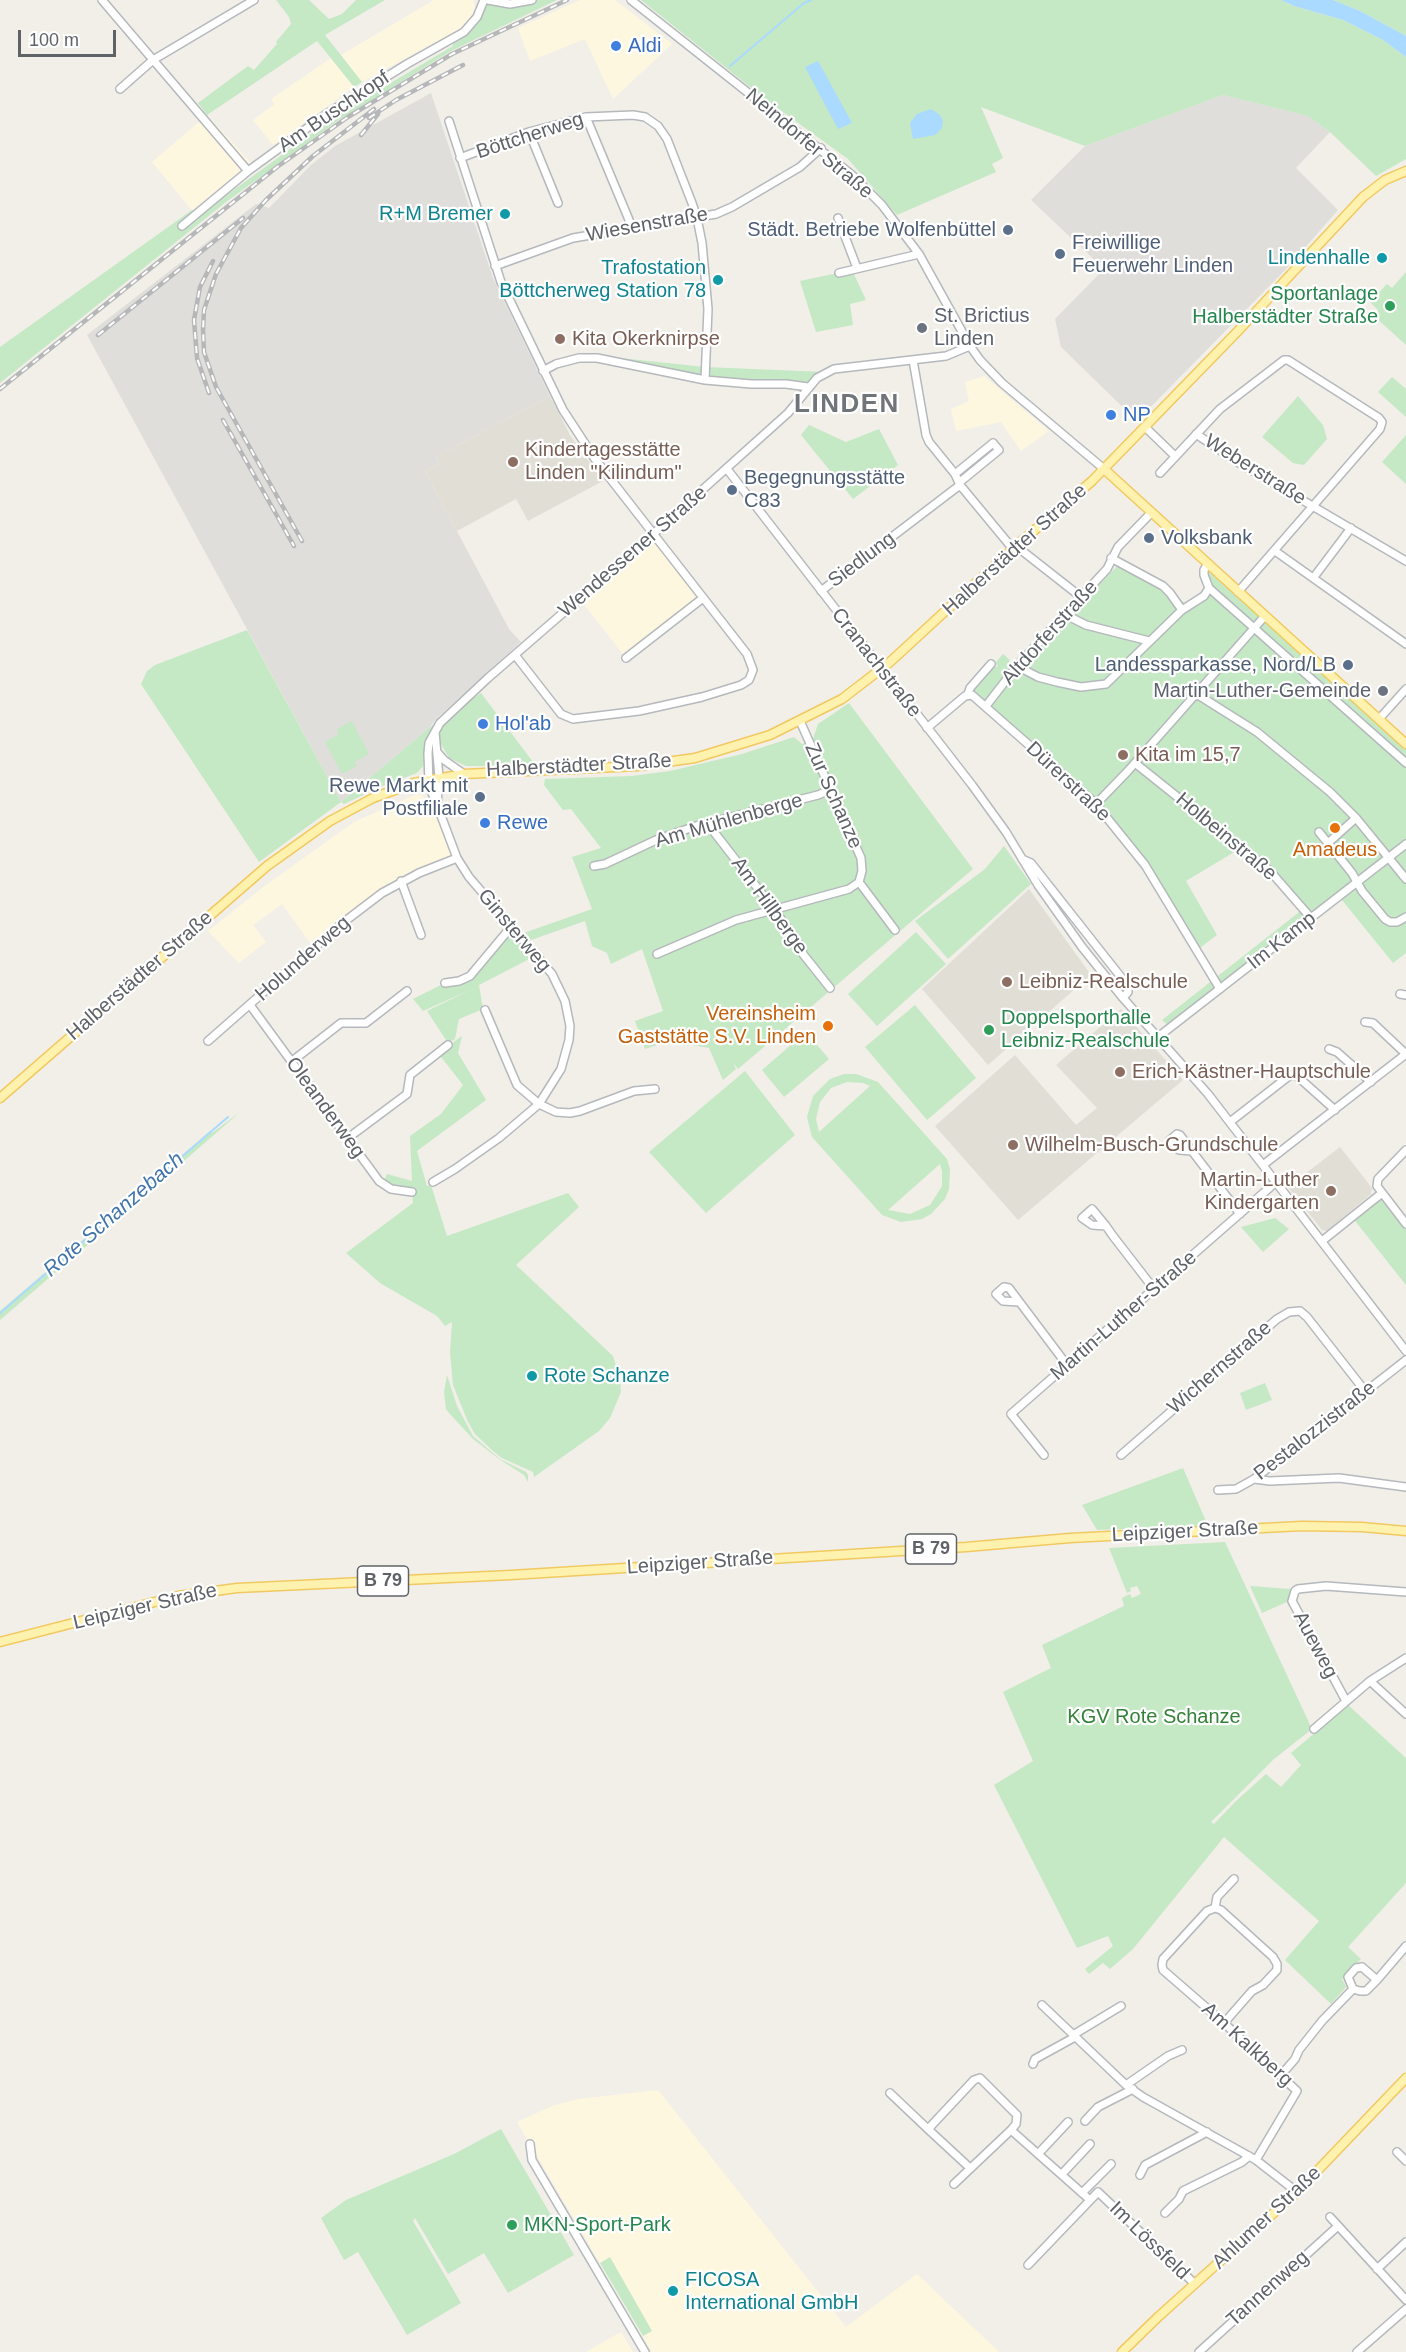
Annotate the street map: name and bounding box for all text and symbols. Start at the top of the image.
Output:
scale bar [21,18,118,56]
text: 100 m [29,30,79,50]
place label: Aldi [628,34,661,58]
marker: Aldi [609,39,623,53]
street label: Am Buschkopf [274,66,394,158]
street label: Neindorfer Straße [740,84,878,204]
street label: Böttcherweg [473,107,587,165]
place label: R+M Bremer [379,202,493,226]
street label: Wiesenstraße [584,202,710,248]
marker: R+M Bremer [498,207,512,221]
place label: Städt. Betriebe Wolfenbüttel [747,218,996,242]
marker: Städt. Betriebe Wolfenbüttel [1001,223,1015,237]
place label: Freiwillige Feuerwehr Linden [1072,231,1233,278]
place label: Lindenhalle [1268,246,1370,270]
marker: Freiwillige Feuerwehr Linden [1053,247,1067,261]
marker: Lindenhalle [1375,251,1389,265]
place label: Trafostation Böttcherweg Station 78 [499,256,706,303]
marker: Trafostation Böttcherweg Station 78 [711,273,725,287]
place label: Sportanlage Halberstädter Straße [1192,282,1378,329]
marker: Sportanlage Halberstädter Straße [1383,299,1397,313]
place label: St. Brictius Linden [934,304,1030,351]
marker: St. Brictius Linden [915,321,929,335]
place label: Kita Okerknirpse [572,327,720,351]
marker: Kita Okerknirpse [553,332,567,346]
district label: LINDEN [794,389,900,421]
place label: NP [1123,403,1151,427]
marker: NP [1104,408,1118,422]
street label: Weberstraße [1200,429,1310,511]
place label: Kindertagesstätte Linden "Kilindum" [525,438,682,485]
marker: Kindertagesstätte Linden "Kilindum" [506,455,520,469]
place label: Begegnungsstätte C83 [744,466,905,513]
street label: Halberstädter Straße [938,479,1092,621]
street label: Wendessener Straße [554,481,712,623]
marker: Begegnungsstätte C83 [725,483,739,497]
place label: Volksbank [1161,526,1252,550]
street label: Siedlung [824,527,900,593]
marker: Volksbank [1142,531,1156,545]
street label: Altdorferstraße [997,576,1103,690]
street label: Cranachstraße [826,603,926,723]
place label: Landessparkasse, Nord/LB [1095,653,1336,677]
marker: Landessparkasse, Nord/LB [1341,658,1355,672]
place label: Martin-Luther-Gemeinde [1153,679,1371,703]
marker: Martin-Luther-Gemeinde [1376,684,1390,698]
place label: Hol'ab [495,712,551,736]
marker: Hol'ab [476,717,490,731]
street label: Dürerstraße [1021,737,1115,827]
street label: Zur Schanze [799,739,867,853]
place label: Kita im 15,7 [1135,743,1241,767]
marker: Kita im 15,7 [1116,748,1130,762]
street label: Halberstädter Straße [486,749,672,783]
place label: Rewe Markt mit Postfiliale [329,774,468,821]
street label: Am Mühlenberge [652,788,806,854]
street label: Holbeinstraße [1171,788,1281,886]
marker: Rewe Markt mit Postfiliale [473,790,487,804]
place label: Rewe [497,811,548,835]
marker: Rewe [478,816,492,830]
marker: Amadeus [1328,821,1342,835]
place label: Amadeus [1293,838,1377,862]
street label: Am Hillberge [726,853,812,959]
street label: Ginsterweg [472,885,556,977]
street label: Halberstädter Straße [62,906,218,1046]
street label: Im Kamp [1243,907,1321,975]
street label: Holunderweg [251,911,355,1007]
place label: Leibniz-Realschule [1019,970,1188,994]
marker: Leibniz-Realschule [1000,975,1014,989]
place label: Vereinsheim Gaststätte S.V. Linden [618,1002,816,1049]
place label: Doppelsporthalle Leibniz-Realschule [1001,1006,1170,1053]
marker: Vereinsheim Gaststätte S.V. Linden [821,1019,835,1033]
marker: Doppelsporthalle Leibniz-Realschule [982,1023,996,1037]
street label: Oleanderweg [280,1053,370,1163]
place label: Erich-Kästner-Hauptschule [1132,1060,1371,1084]
marker: Erich-Kästner-Hauptschule [1113,1065,1127,1079]
place label: Wilhelm-Busch-Grundschule [1025,1133,1278,1157]
marker: Wilhelm-Busch-Grundschule [1006,1138,1020,1152]
water label: Rote Schanzebach [39,1147,189,1283]
place label: Martin-Luther Kindergarten [1200,1168,1319,1215]
marker: Martin-Luther Kindergarten [1324,1184,1338,1198]
street label: Martin-Luther-Straße [1046,1246,1202,1386]
street label: Wichernstraße [1163,1316,1277,1420]
place label: Rote Schanze [544,1364,670,1388]
marker: Rote Schanze [525,1369,539,1383]
street label: Pestalozzistraße [1249,1376,1381,1486]
street label: Leipziger Straße [1111,1516,1259,1548]
road number: B 79 [906,1534,956,1564]
street label: Leipziger Straße [626,1546,774,1580]
road number: B 79 [358,1566,409,1596]
street label: Leipziger Straße [71,1579,219,1635]
street label: Aueweg [1287,1607,1343,1683]
park label: KGV Rote Schanze [1067,1705,1241,1729]
street label: Am Kalkberg [1196,1998,1298,2092]
street label: Ahlumer Straße [1208,2161,1326,2275]
street label: Im Lössfeld [1104,2197,1194,2285]
place label: MKN-Sport-Park [524,2213,671,2237]
marker: MKN-Sport-Park [505,2218,519,2232]
street label: Tannenweg [1222,2246,1314,2332]
place label: FICOSA International GmbH [685,2268,858,2315]
marker: FICOSA International GmbH [666,2284,680,2298]

